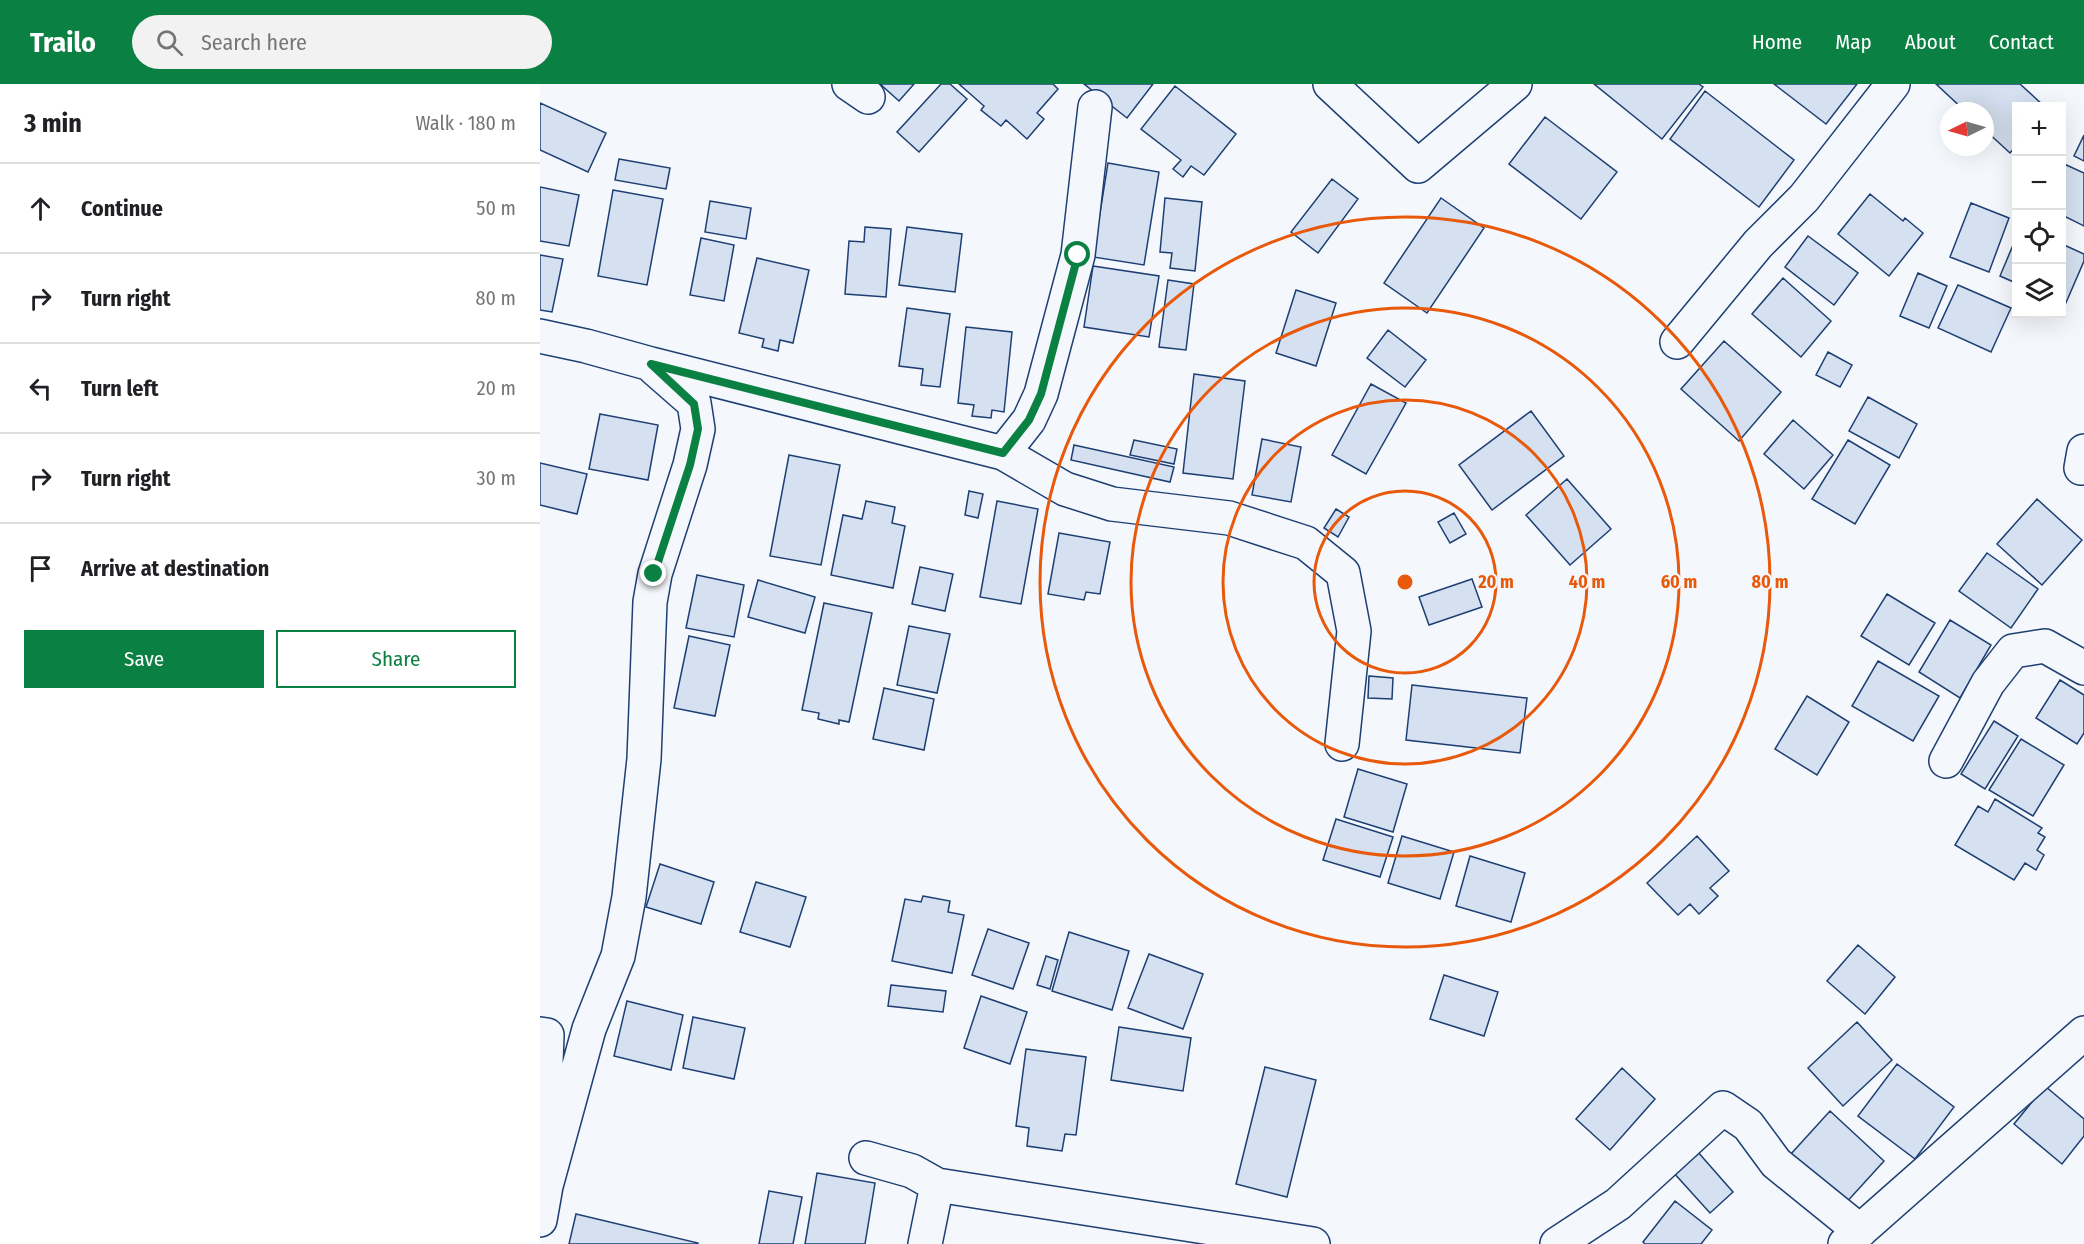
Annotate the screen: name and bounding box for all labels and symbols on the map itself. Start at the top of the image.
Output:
north arrow [1940,102,1994,156]
route start [1064,241,1090,267]
route end [640,560,666,586]
text: 20 m [1477,571,1514,593]
text: 40 m [1569,571,1605,593]
text: 60 m [1661,571,1697,593]
text: 80 m [1752,571,1788,593]
centre of rings [1395,572,1415,592]

